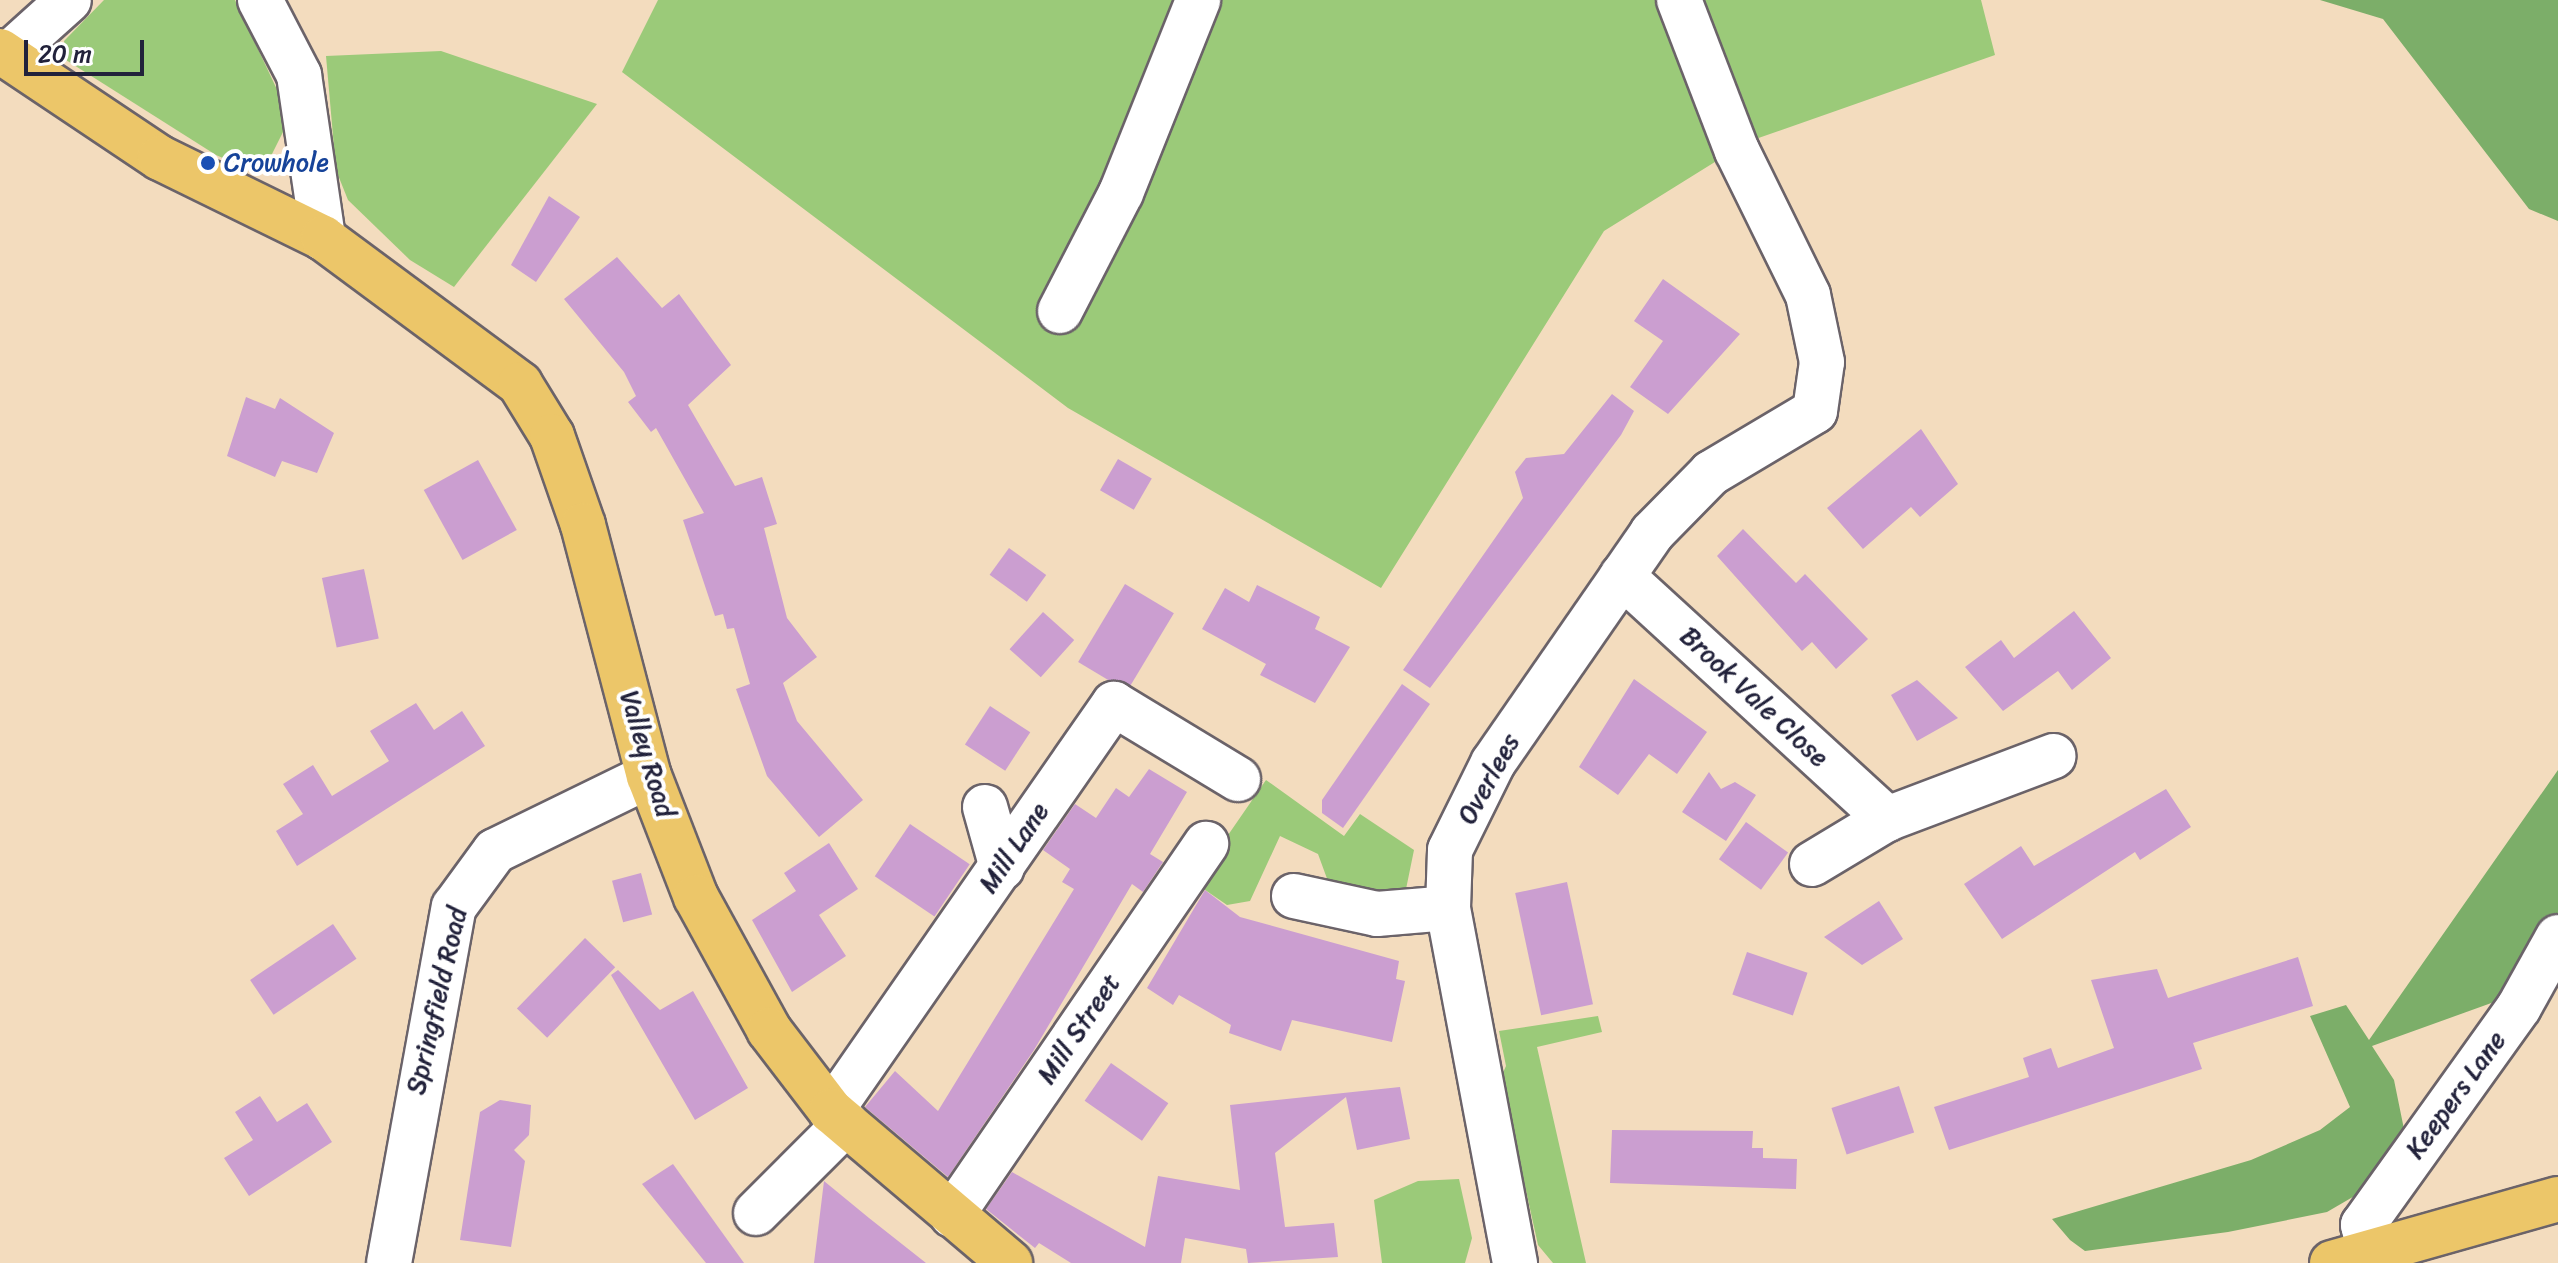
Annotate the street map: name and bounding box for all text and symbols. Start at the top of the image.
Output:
scale bar [28,24,148,74]
text: 20 m [38,33,92,75]
place label: Crowhole [224,147,329,179]
marker: Crowhole [199,154,217,172]
street label: Brook Vale Close [1674,621,1834,773]
street label: Valley Road [613,687,681,821]
street label: Overlees [1452,728,1526,830]
street label: Mill Lane [972,797,1056,899]
street label: Springfield Road [400,904,474,1098]
street label: Mill Street [1031,968,1127,1090]
street label: Keepers Lane [2399,1025,2513,1165]

